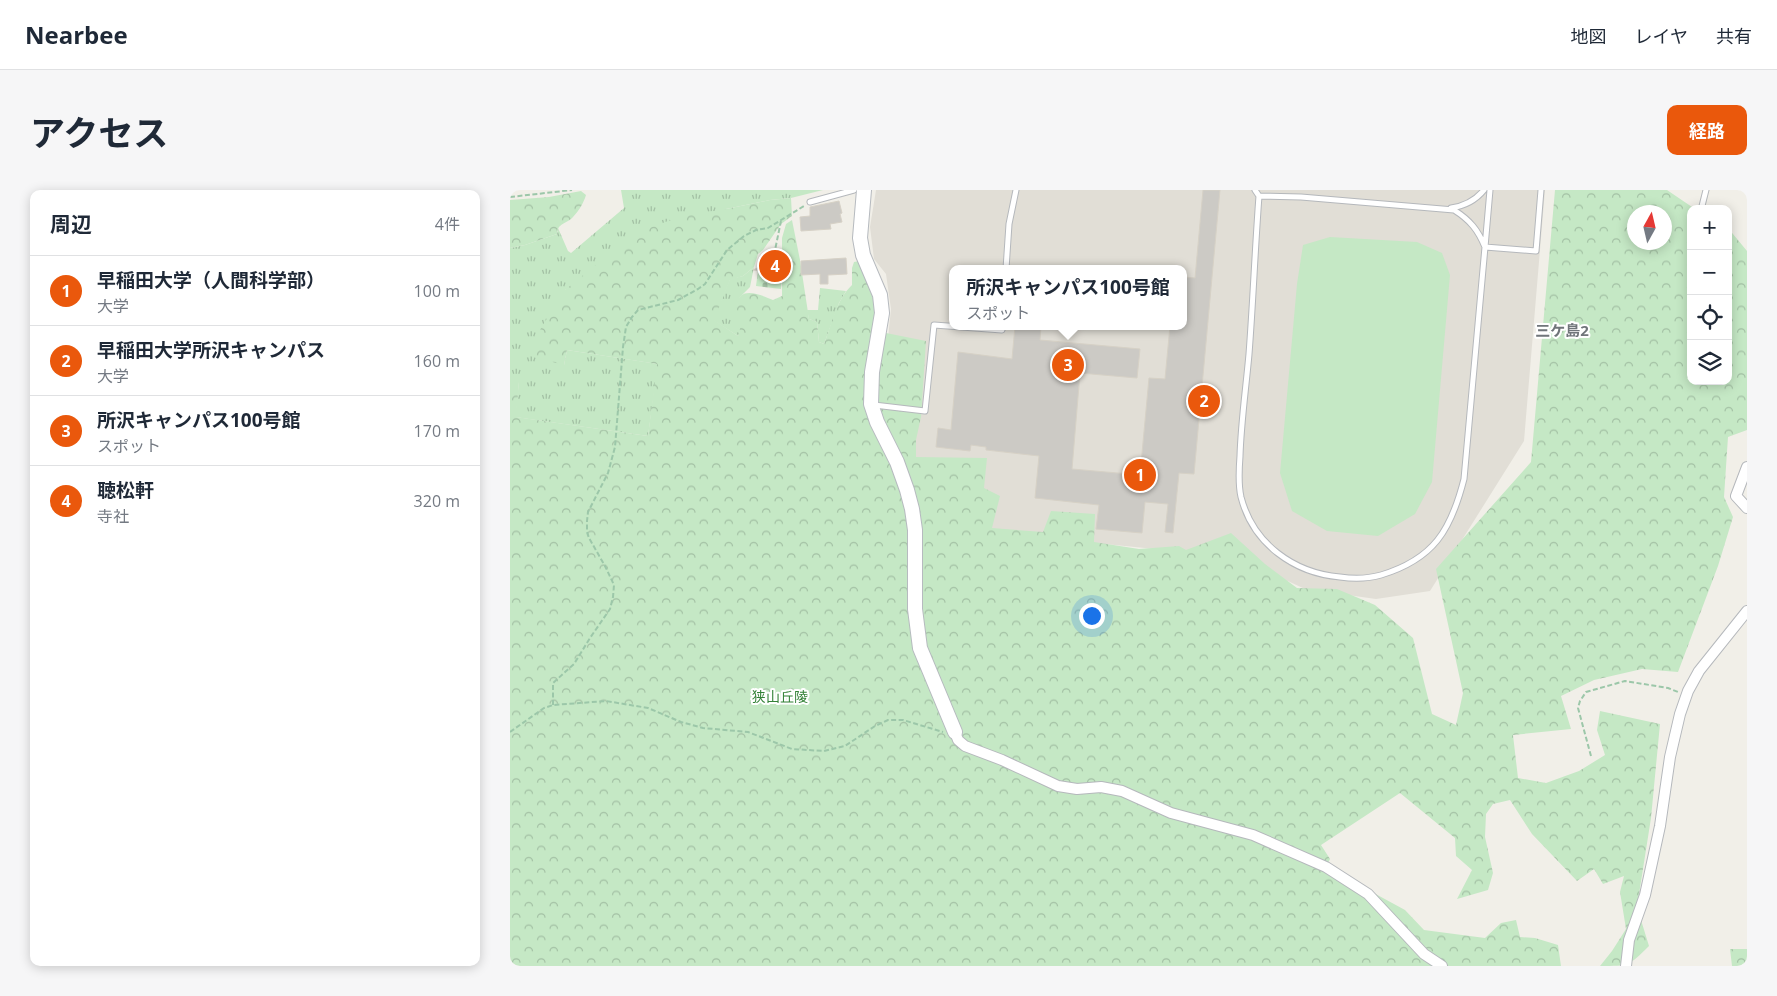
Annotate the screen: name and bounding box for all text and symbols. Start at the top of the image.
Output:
text: Nearbee [25,18,128,51]
text: 地図 [1571,24,1607,48]
text: レイヤ [1635,24,1688,48]
text: 共有 [1716,24,1752,48]
button: 経路 [1667,105,1747,155]
text: アクセス [30,109,168,156]
north arrow [1627,205,1672,250]
map controls [1687,205,1732,385]
button: + [1687,205,1732,250]
text: 周辺 [50,210,92,238]
text: 4件 [435,213,460,235]
pin: 4 [759,247,791,285]
button: − [1687,250,1732,295]
popup [949,265,1187,330]
text: 早稲田大学（人間科学部） [97,267,325,293]
text: 所沢キャンパス100号館 [966,274,1170,300]
text: 1 [61,280,71,302]
text: 100 m [414,280,460,302]
text: 大学 [97,295,129,317]
button: locate [1687,295,1732,340]
text: スポット [966,302,1030,324]
district label: 三ケ島2 [1535,320,1589,340]
text: 早稲田大学所沢キャンパス [97,337,325,363]
button: layers [1687,340,1732,385]
pin: 3 [1052,346,1084,384]
text: 2 [61,350,71,372]
text: 160 m [414,350,460,372]
text: 大学 [97,365,129,387]
pin: 2 [1188,382,1220,420]
text: 所沢キャンパス100号館 [97,407,301,433]
text: 3 [61,420,71,442]
text: 170 m [414,420,460,442]
text: スポット [97,435,161,457]
pin: 1 [1124,456,1156,494]
text: 聴松軒 [97,477,154,503]
text: 4 [61,490,71,512]
text: 320 m [414,490,460,512]
text: 寺社 [97,505,129,527]
your location [1079,603,1105,629]
park label: 狭山丘陵 [752,687,808,706]

